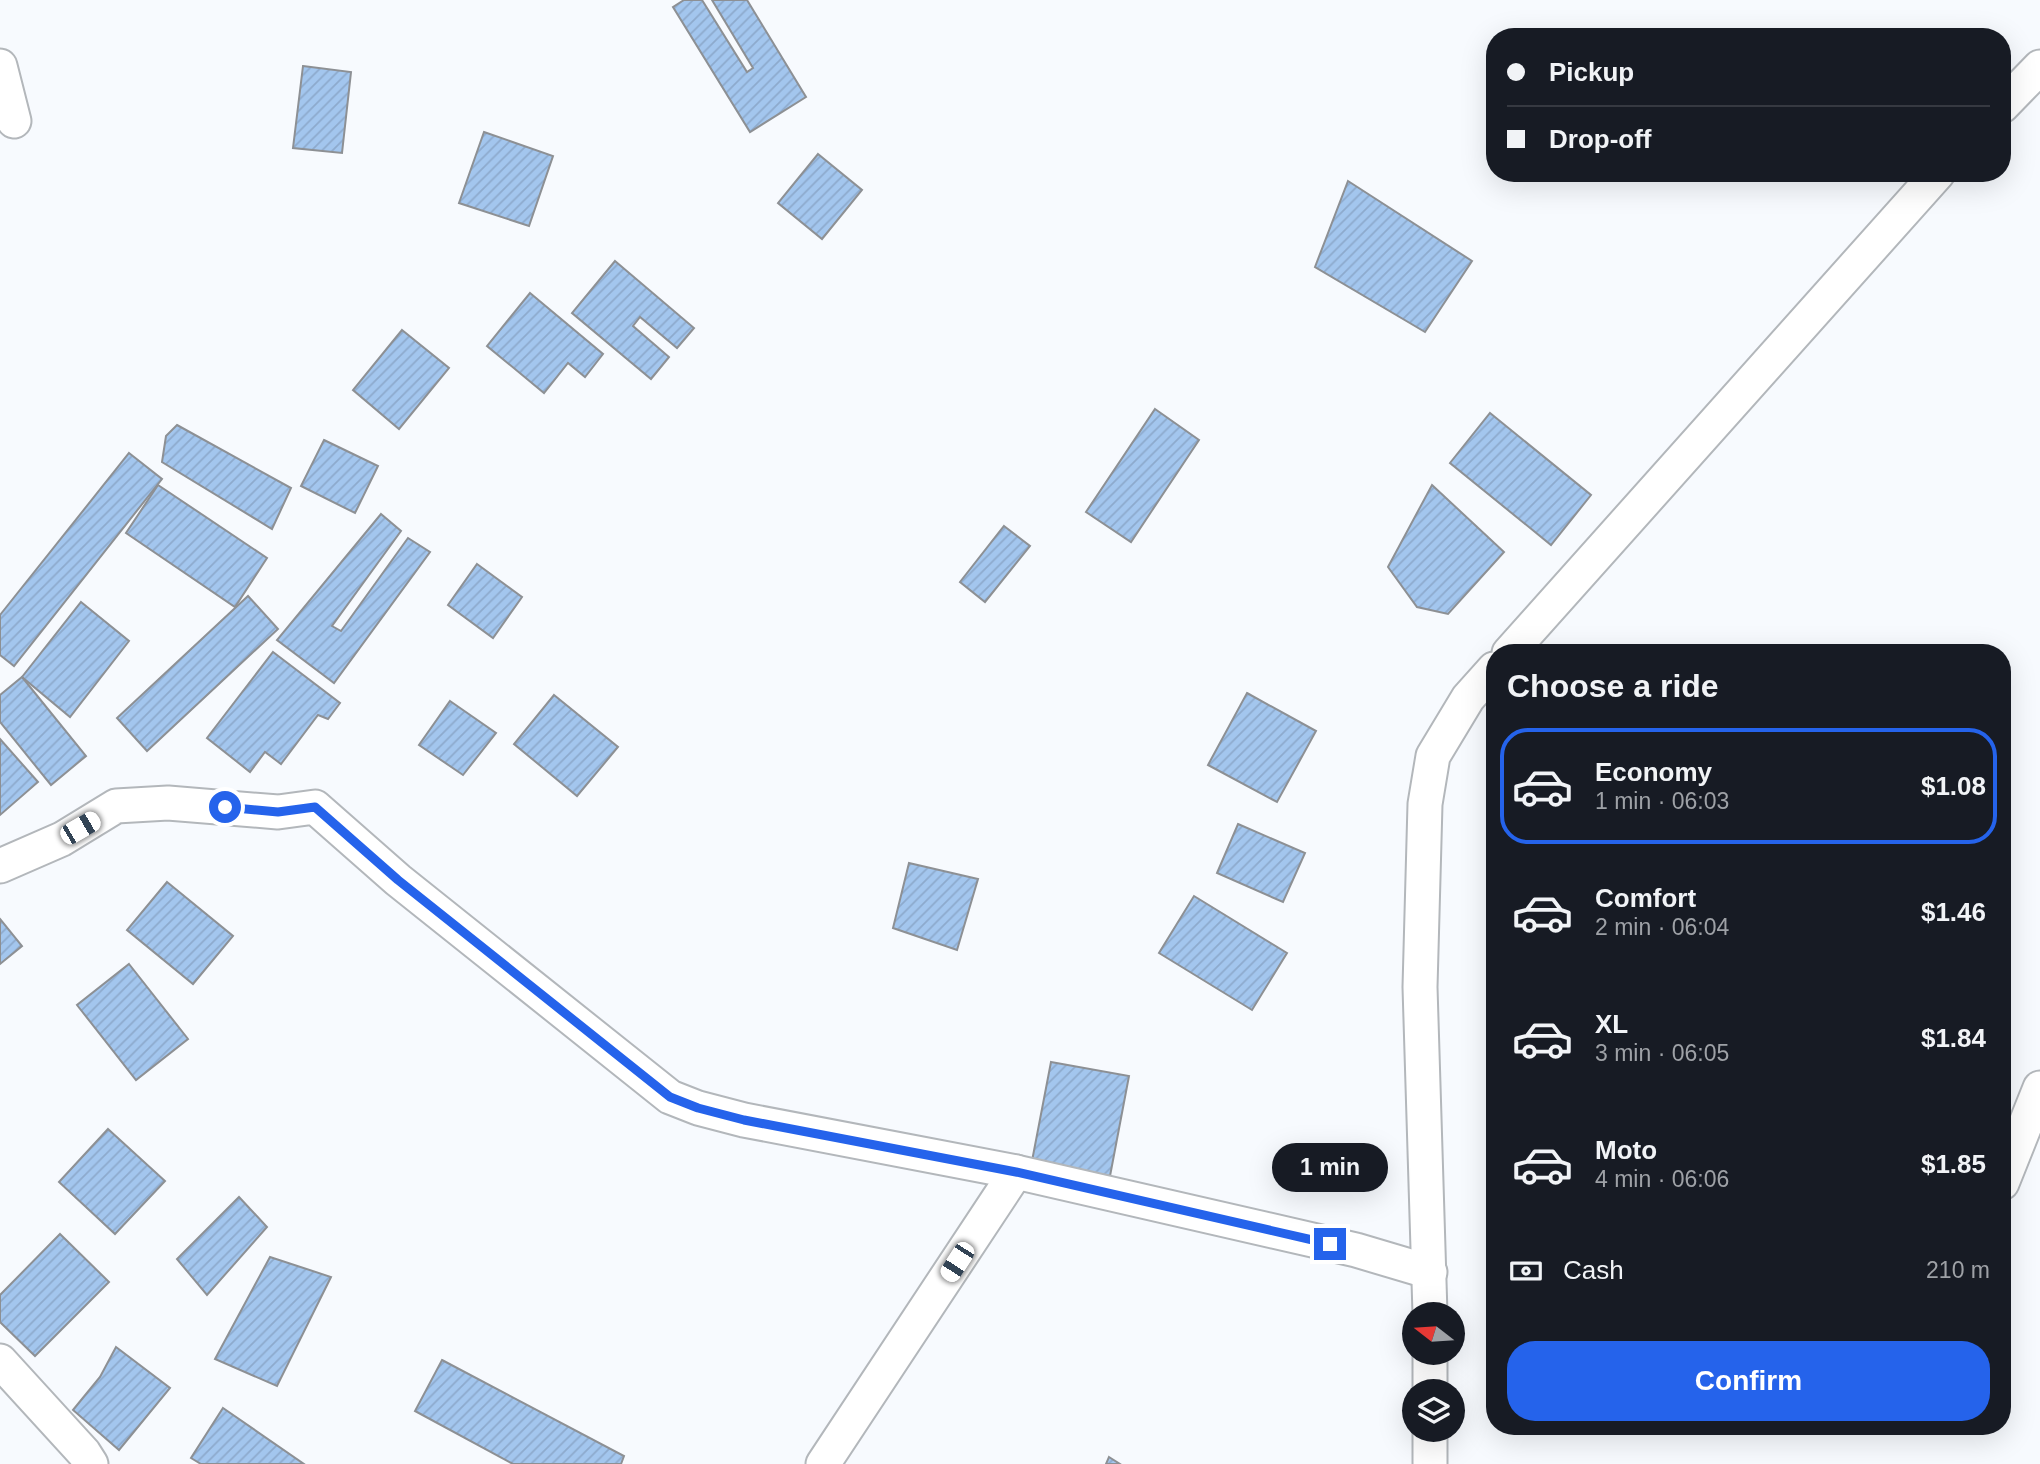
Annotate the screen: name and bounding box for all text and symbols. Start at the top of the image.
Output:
text: Pickup [1549,57,1634,87]
text: Drop-off [1549,124,1652,154]
text: Choose a ride [1507,668,1719,704]
icon: car [1511,755,1574,818]
text: Economy [1595,757,1712,787]
text: $1.08 [1921,771,1986,801]
text: 1 min · 06:03 [1595,788,1729,814]
route start [209,791,241,823]
car [57,808,104,848]
icon: car [1511,881,1574,944]
text: Comfort [1595,883,1696,913]
text: $1.46 [1921,897,1986,927]
text: 2 min · 06:04 [1595,914,1729,940]
icon: car [1511,1007,1574,1070]
text: XL [1595,1009,1628,1039]
text: $1.84 [1921,1023,1986,1053]
text: 3 min · 06:05 [1595,1040,1729,1066]
icon: car [1511,1133,1574,1196]
text: Moto [1595,1135,1657,1165]
callout: 1 min [1272,1142,1388,1192]
text: $1.85 [1921,1149,1986,1179]
text: 1 min [1300,1154,1360,1180]
text: 4 min · 06:06 [1595,1166,1729,1192]
route end [1314,1228,1346,1260]
car [937,1239,978,1285]
icon: cash [1507,1252,1545,1290]
text: Cash [1563,1255,1624,1285]
text: 210 m [1926,1257,1990,1283]
north arrow [1402,1302,1465,1365]
map controls [1402,1302,1465,1442]
button: Confirm [1507,1341,1990,1421]
button: layers [1402,1379,1465,1442]

